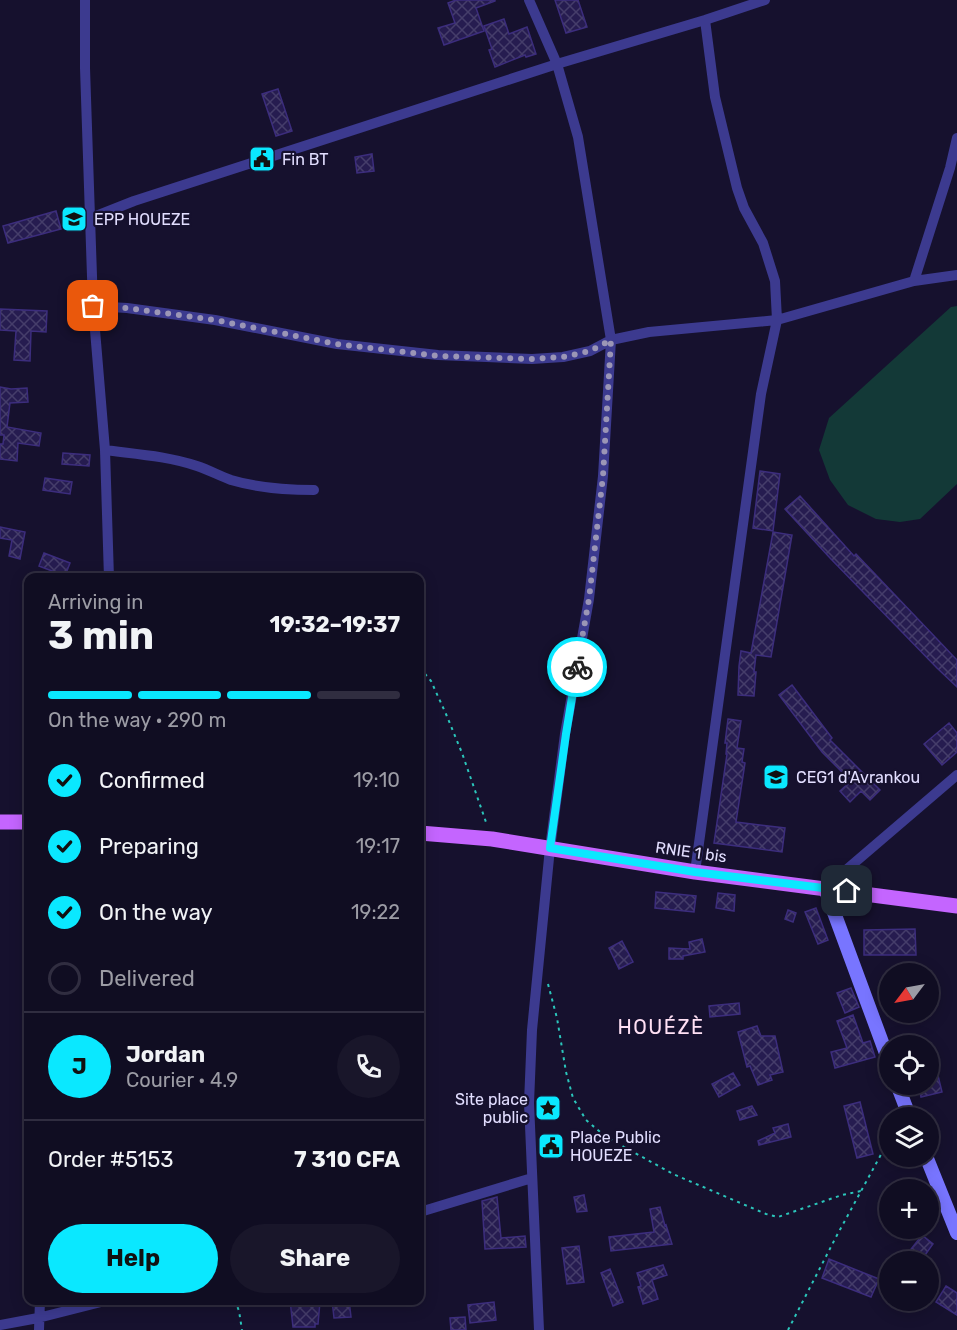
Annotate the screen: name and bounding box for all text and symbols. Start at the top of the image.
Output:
public building icon: Fin BT [247,144,277,174]
place label: Fin BT [282,150,329,169]
school or university icon: EPP HOUEZE [59,204,89,234]
place label: EPP HOUEZE [94,210,190,229]
pin [67,280,118,331]
icon: bag [76,289,109,322]
text: Arriving in [48,590,143,614]
text: 19:32–19:37 [270,611,400,638]
text: 3 min [48,613,154,659]
courier [547,637,607,697]
icon: bike [561,651,594,684]
text: On the way · 290 m [48,708,226,732]
school or university icon: CEG1 d'Avrankou [761,762,791,792]
icon: check [48,764,81,797]
text: Confirmed [99,767,205,794]
text: 19:10 [353,768,400,792]
place label: CEG1 d'Avrankou [796,768,920,787]
icon: check [48,830,81,863]
text: Preparing [99,833,199,860]
text: 19:17 [356,834,400,858]
street label: RNIE 1 bis [654,838,728,866]
pin [821,865,872,916]
icon: home [830,874,863,907]
icon: check [48,896,81,929]
text: On the way [99,899,213,926]
text: 19:22 [351,900,400,924]
north arrow [879,963,939,1023]
map controls [879,963,939,1311]
text: Delivered [99,965,195,992]
district label: HOUÉZÈ [617,1015,705,1039]
button: phone [337,1035,400,1098]
button: locate [879,1035,939,1095]
text: Jordan [126,1041,205,1068]
text: J [72,1053,87,1080]
text: Courier · 4.9 [126,1068,238,1092]
place label: Site place public [455,1090,528,1127]
place icon: Site place public [533,1093,563,1123]
button: layers [879,1107,939,1167]
place label: Place Public HOUEZE [570,1128,661,1165]
public building icon: Place Public HOUEZE [536,1131,566,1161]
text: Order #5153 [48,1146,173,1173]
text: 7 310 CFA [294,1146,400,1173]
button: + [879,1179,939,1239]
button: Help [48,1224,218,1293]
button: Share [230,1224,400,1293]
button: − [879,1251,939,1311]

